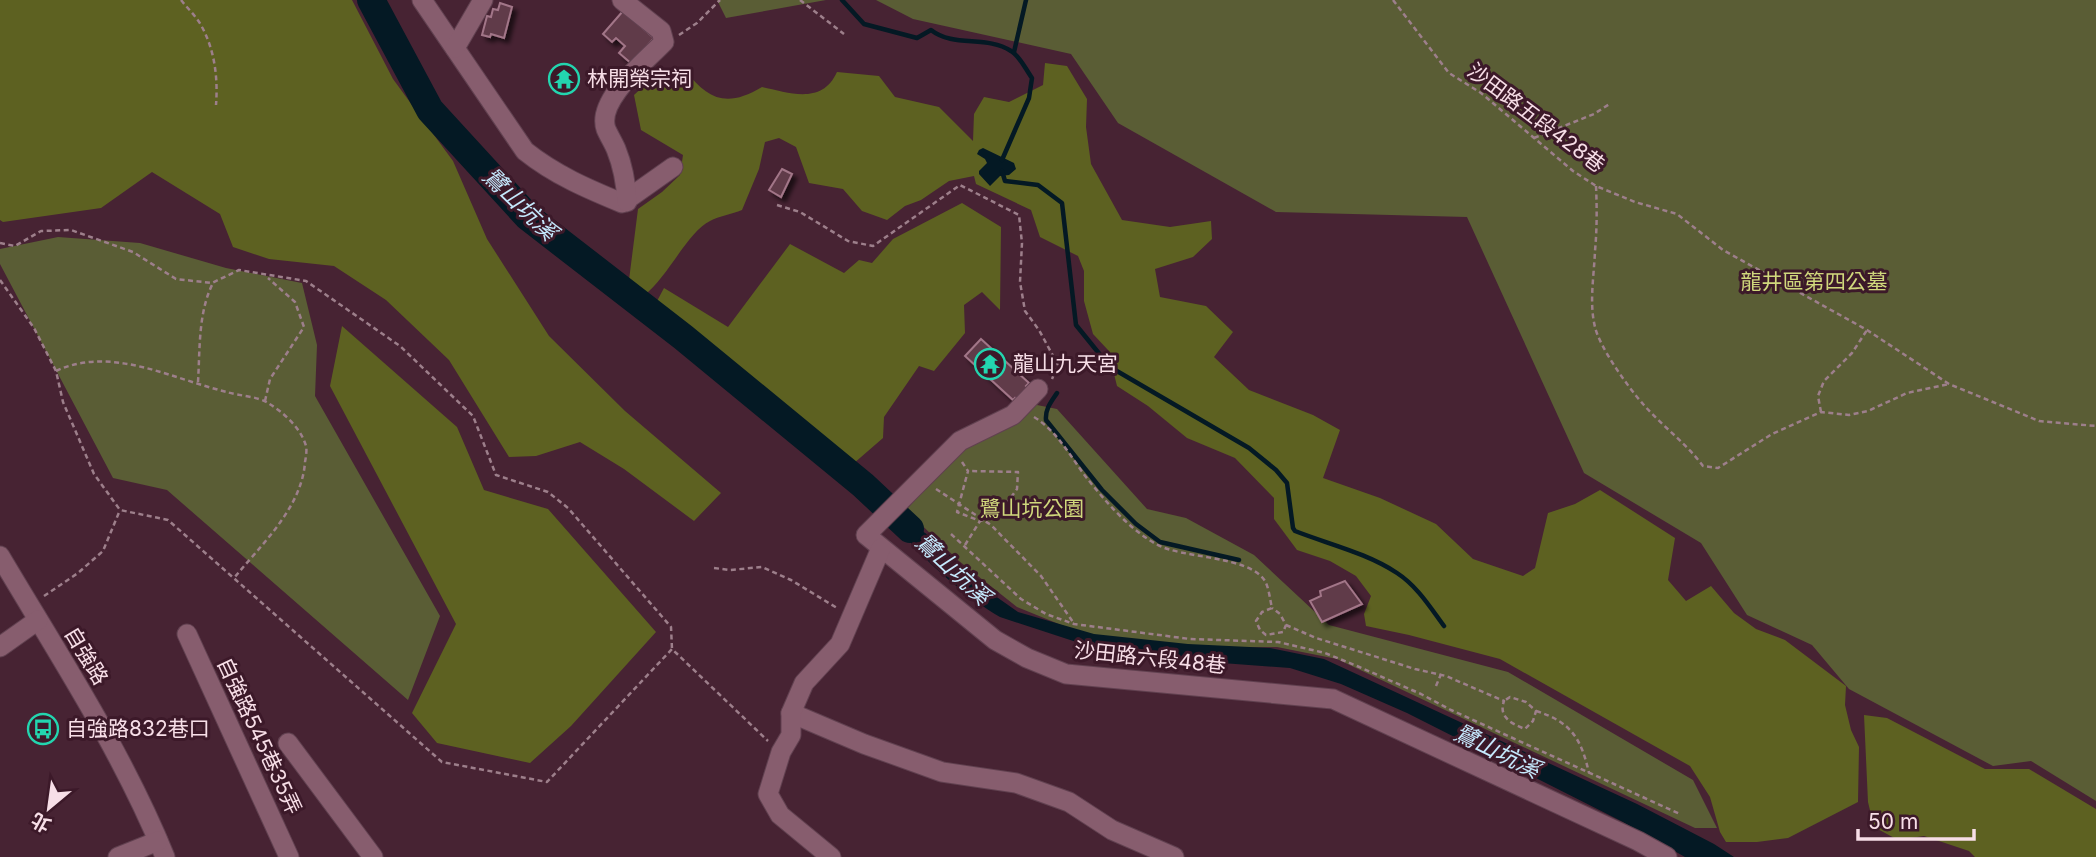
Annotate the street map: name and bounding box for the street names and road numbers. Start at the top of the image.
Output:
street label: 沙田路五段428巷 [1463,58,1610,177]
street label: 自強路 [59,622,113,689]
street label: 沙田路六段48巷 [1073,637,1227,678]
street label: 自強路545巷35弄 [212,654,307,818]

